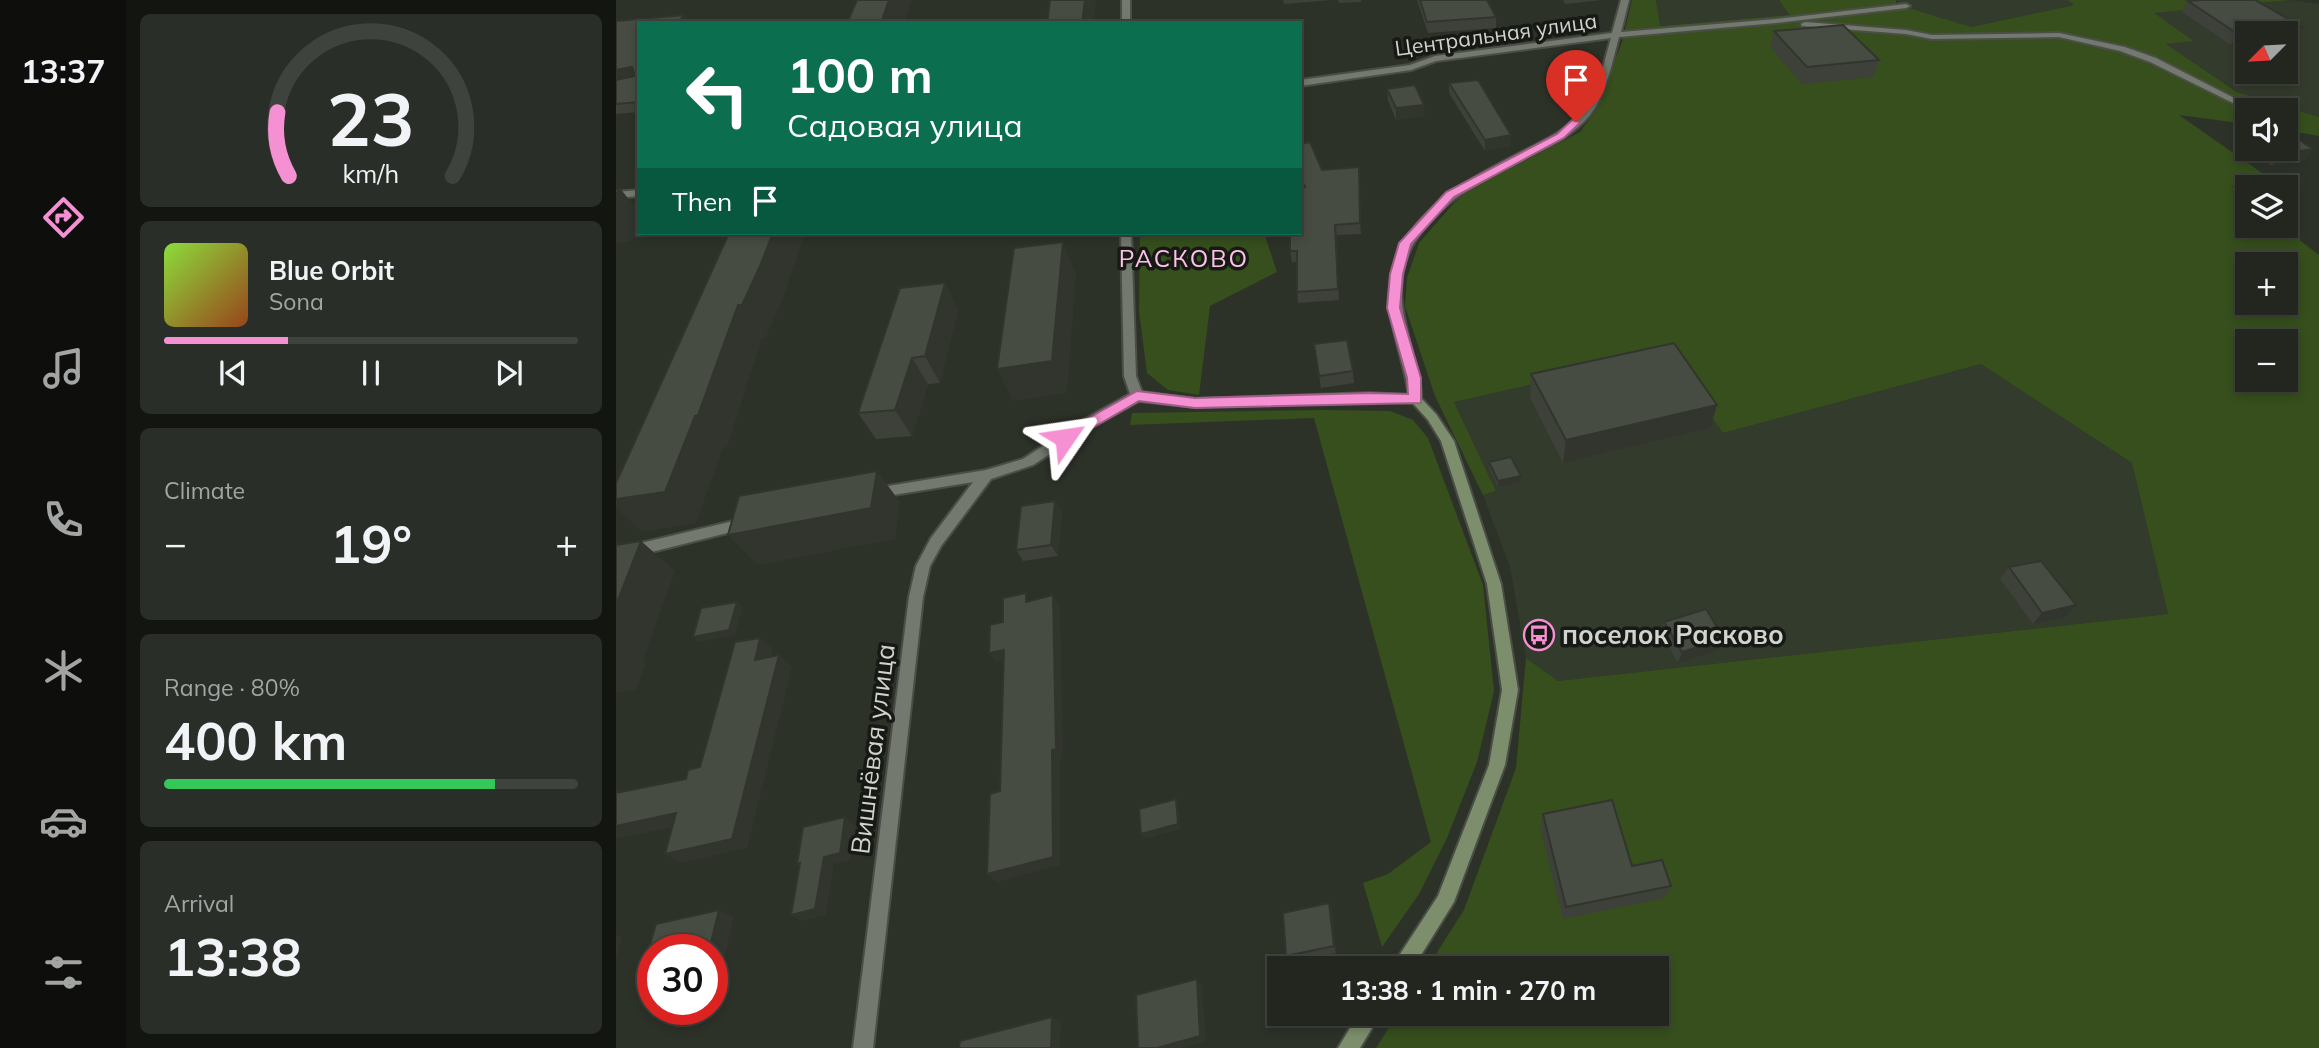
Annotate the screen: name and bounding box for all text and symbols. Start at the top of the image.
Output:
street label: Центральная улица [1393,7,1599,61]
north arrow [2235,21,2298,84]
map controls [2235,21,2298,392]
text: 100 m [787,44,933,105]
icon: left [672,49,763,140]
pin [1546,50,1606,122]
text: 13:37 [21,51,105,91]
icon: arrive [1557,61,1595,99]
text: 23 [327,74,415,165]
button: sound [2235,98,2298,161]
text: Садовая улица [787,105,1023,145]
text: km/h [343,158,399,189]
button: layers [2235,175,2298,238]
icon: arrive [746,182,784,220]
text: Then [672,185,732,218]
icon: directions [39,193,88,242]
district label: РАСКОВО [1119,243,1249,273]
button: + [2235,252,2298,315]
text: Blue Orbit [269,254,394,287]
text: Sona [269,287,324,316]
button: − [2235,329,2298,392]
icon: music [39,344,88,393]
icon: previous [214,354,252,392]
icon: pause [352,354,390,392]
icon: next [490,354,528,392]
position arrow [1028,401,1102,475]
text: Climate [164,476,245,505]
icon: phone [39,495,88,544]
text: 19° [330,511,412,576]
text: − [164,519,187,567]
text: + [555,519,578,567]
bus stop icon: поселок Расково [1522,618,1556,652]
place label: поселок Расково [1562,618,1784,651]
street label: Вишнёвая улица [843,642,902,856]
icon: climate [39,646,88,695]
text: Range · 80% [164,673,300,702]
text: 400 km [164,708,347,773]
icon: car [39,797,88,846]
text: Arrival [164,889,234,918]
text: 13:38 [164,924,302,989]
speed limit sign: 30 [637,934,728,1025]
icon: filters [39,948,88,997]
text: 13:38 · 1 min · 270 m [1340,974,1596,1007]

